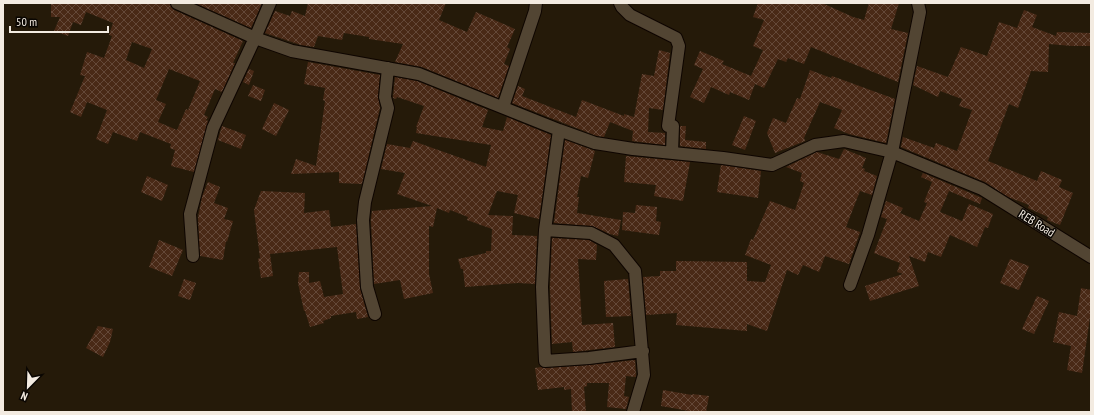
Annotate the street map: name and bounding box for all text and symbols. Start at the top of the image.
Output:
scale bar [10,8,108,34]
text: 50 m [16,14,37,29]
street label: REB Road [1016,206,1058,240]
north arrow [8,367,48,407]
text: N [19,389,30,404]

